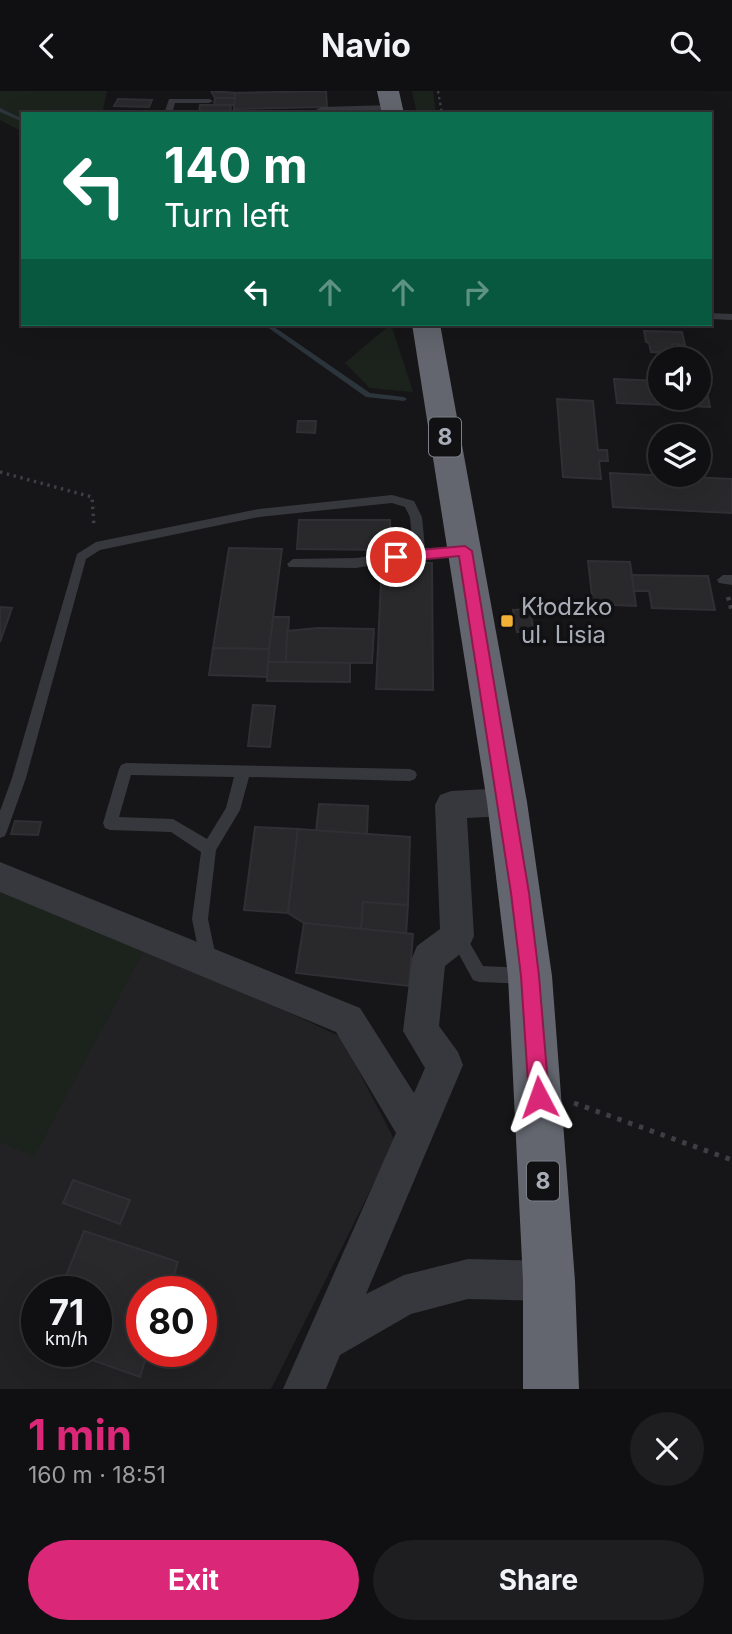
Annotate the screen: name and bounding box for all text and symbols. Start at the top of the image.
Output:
text: Navio [321,26,411,65]
icon: back [28,27,66,65]
icon: search [666,27,704,65]
text: 140 m [164,136,308,195]
icon: left [49,140,140,231]
text: Turn left [164,196,289,235]
icon: left [238,273,276,311]
icon: ahead [311,273,349,311]
icon: ahead [384,273,422,311]
icon: right [457,273,495,311]
map controls [648,347,711,487]
button: sound [648,347,711,410]
road number: 8 [429,417,461,457]
button: layers [648,424,711,487]
pin [366,527,426,587]
icon: arrive [377,538,415,576]
place label: Kłodzko ul. Lisia [521,592,612,649]
marker: Kłodzko ul. Lisia [499,613,515,629]
position arrow [502,1060,576,1134]
road number: 8 [527,1161,559,1201]
speed limit sign: 80 [126,1276,217,1367]
text: 71 [49,1291,84,1333]
text: km/h [45,1328,88,1349]
text: 1 min [28,1409,132,1460]
button: close [630,1412,704,1486]
text: 160 m · 18:51 [28,1461,166,1489]
button: Exit [28,1540,359,1620]
button: Share [373,1540,704,1620]

